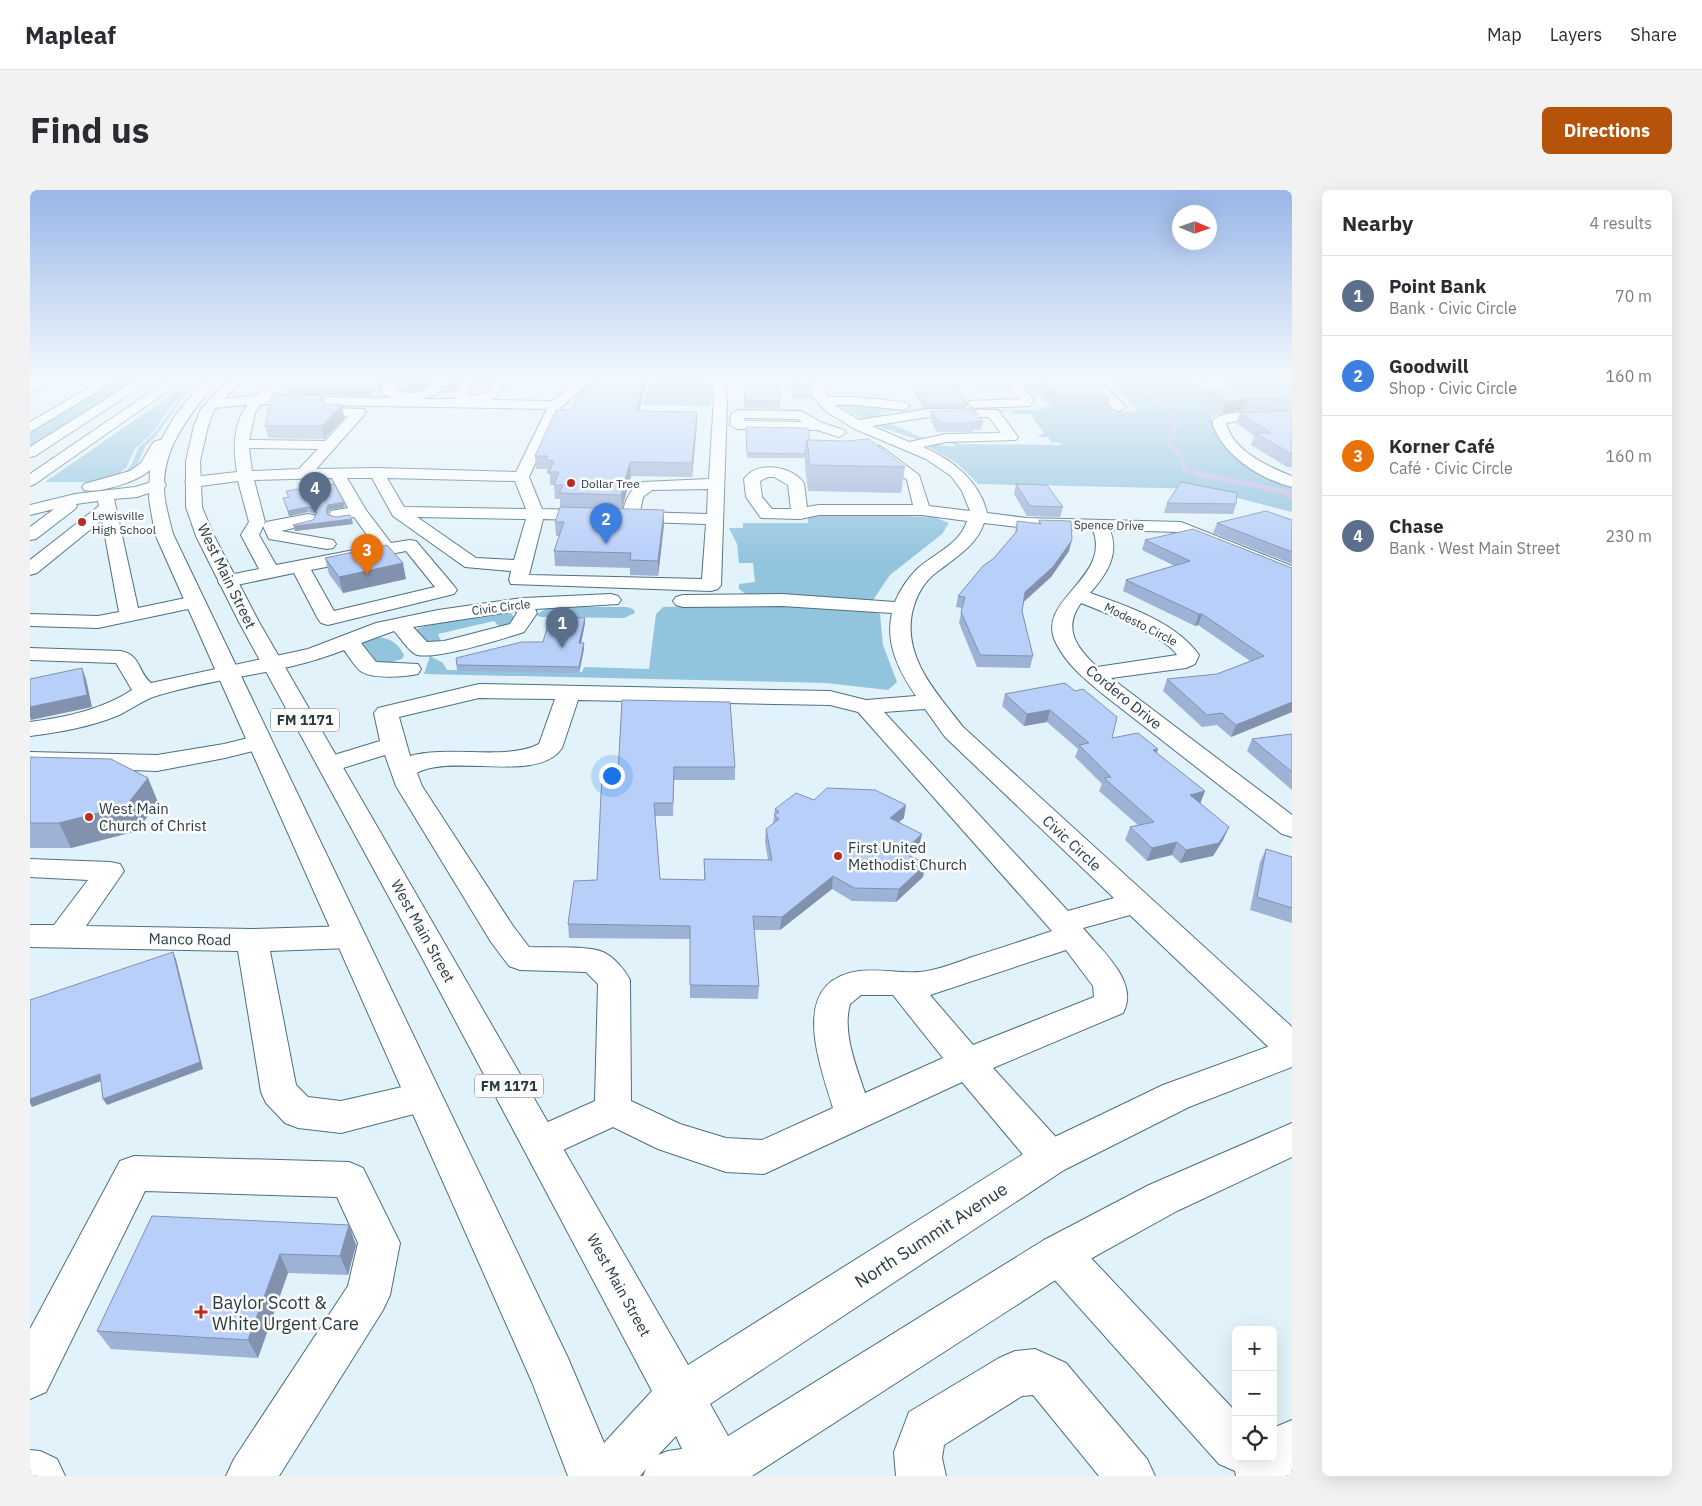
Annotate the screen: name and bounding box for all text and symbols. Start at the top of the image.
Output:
text: Mapleaf [25,19,116,51]
text: Map [1487,23,1522,46]
text: Layers [1550,23,1602,46]
text: Share [1630,23,1677,46]
text: Find us [30,107,149,153]
button: Directions [1542,107,1672,154]
north arrow [1172,205,1217,250]
text: Nearby [1342,209,1413,237]
text: 4 results [1589,213,1652,233]
text: Point Bank [1389,274,1486,298]
text: 1 [1353,286,1363,306]
text: 70 m [1615,286,1652,306]
text: Bank · Civic Circle [1389,298,1517,318]
text: Goodwill [1389,354,1468,378]
text: 2 [1353,366,1363,386]
text: 160 m [1605,366,1652,386]
text: Shop · Civic Circle [1389,378,1517,398]
text: Korner Café [1389,434,1495,458]
text: 3 [1353,446,1363,466]
text: 160 m [1605,446,1652,466]
text: Café · Civic Circle [1389,458,1513,478]
pin: 4 [299,472,331,513]
place label: Dollar Tree [581,476,640,491]
marker: Dollar Tree [565,477,577,489]
pin: 2 [590,503,622,544]
place label: Lewisville High School [92,508,156,537]
text: Chase [1389,514,1444,538]
marker: Lewisville High School [76,516,88,528]
street label: Spence Drive [1074,517,1145,533]
street label: West Main Street [193,520,261,632]
text: 4 [1353,526,1363,546]
text: 230 m [1605,526,1652,546]
pin: 3 [351,534,383,575]
text: Bank · West Main Street [1389,538,1560,558]
street label: Civic Circle [471,596,532,618]
street label: Modesto Circle [1102,599,1180,649]
pin: 1 [546,607,578,648]
street label: Cordero Drive [1082,661,1166,733]
road number: FM 1171 [271,708,339,732]
your location [599,763,625,789]
place label: West Main Church of Christ [99,799,207,835]
marker: West Main Church of Christ [83,811,95,823]
street label: Civic Circle [1039,811,1105,875]
place label: First United Methodist Church [848,838,967,874]
marker: First United Methodist Church [832,850,844,862]
street label: West Main Street [387,876,459,986]
street label: Manco Road [149,929,231,949]
road number: FM 1171 [475,1074,543,1098]
street label: North Summit Avenue [850,1177,1012,1293]
street label: West Main Street [583,1230,655,1340]
place label: Baylor Scott & White Urgent Care [212,1291,359,1335]
marker: Baylor Scott & White Urgent Care [194,1305,208,1319]
map controls [1232,1326,1277,1461]
button: + [1232,1326,1277,1371]
button: − [1232,1371,1277,1416]
button: locate [1232,1416,1277,1461]

